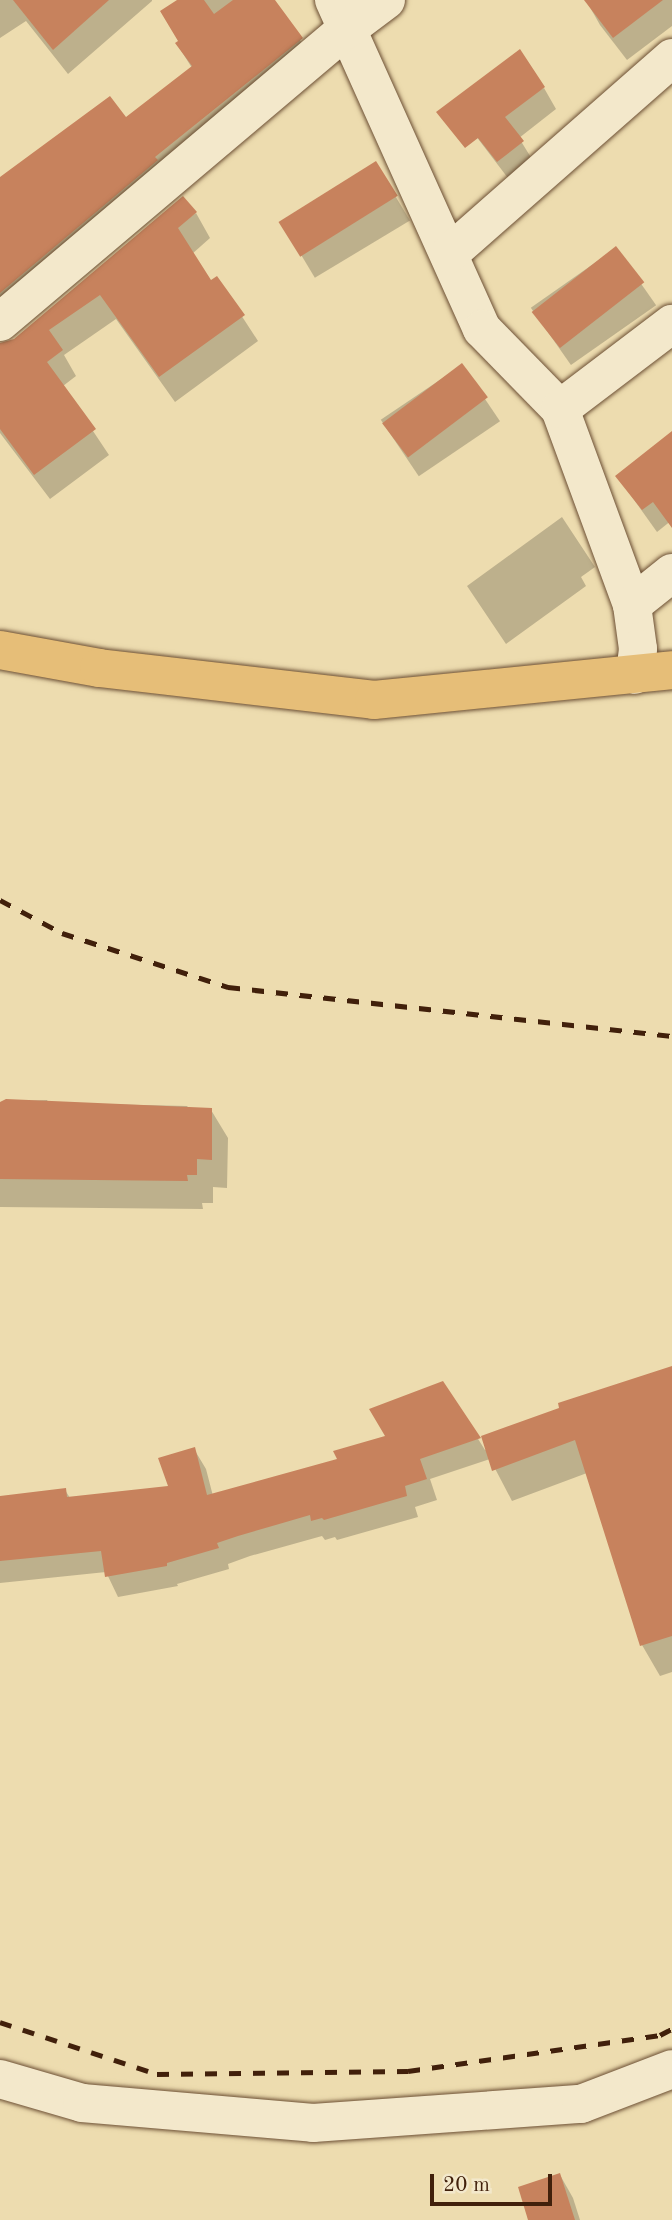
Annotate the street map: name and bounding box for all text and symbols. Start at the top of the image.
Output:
scale bar [434,2160,556,2204]
text: 20 m [443,2175,490,2196]

